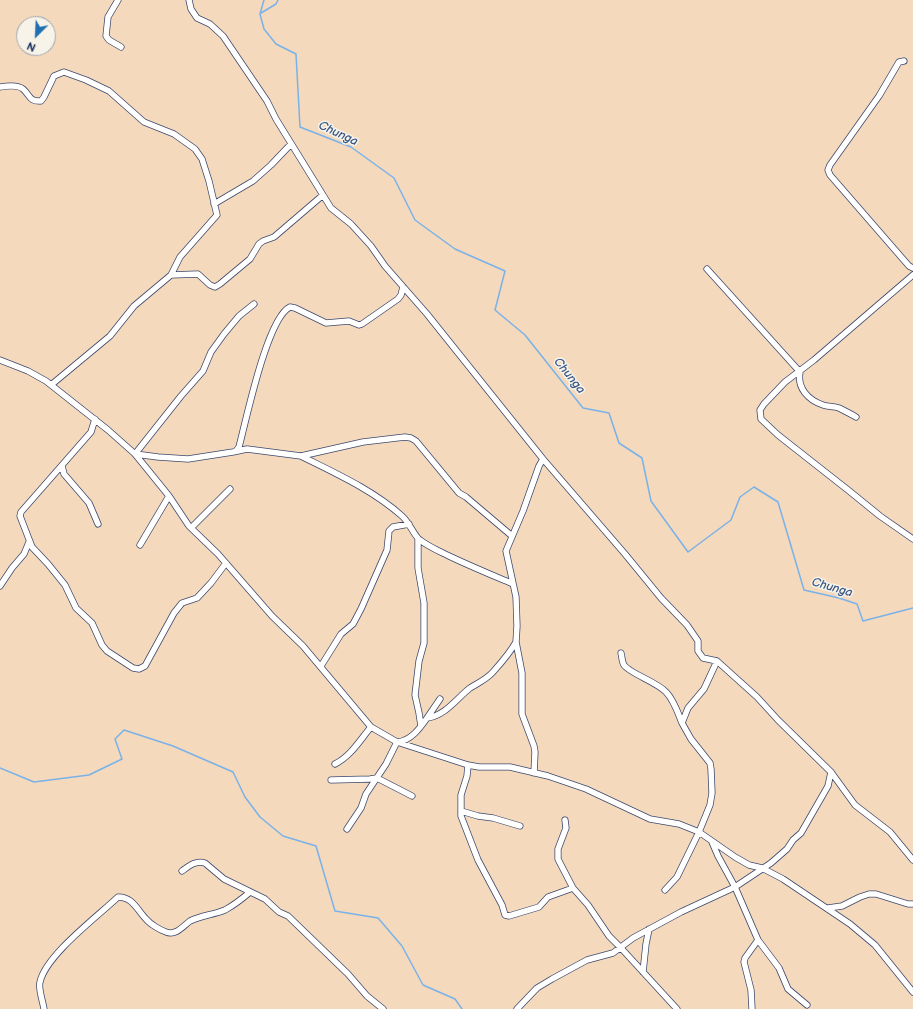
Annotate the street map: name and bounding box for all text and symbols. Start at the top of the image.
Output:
north arrow [16,16,56,56]
text: N [25,39,38,54]
water label: Chunga [316,119,360,149]
water label: Chunga [550,355,588,397]
water label: Chunga [810,575,854,601]

